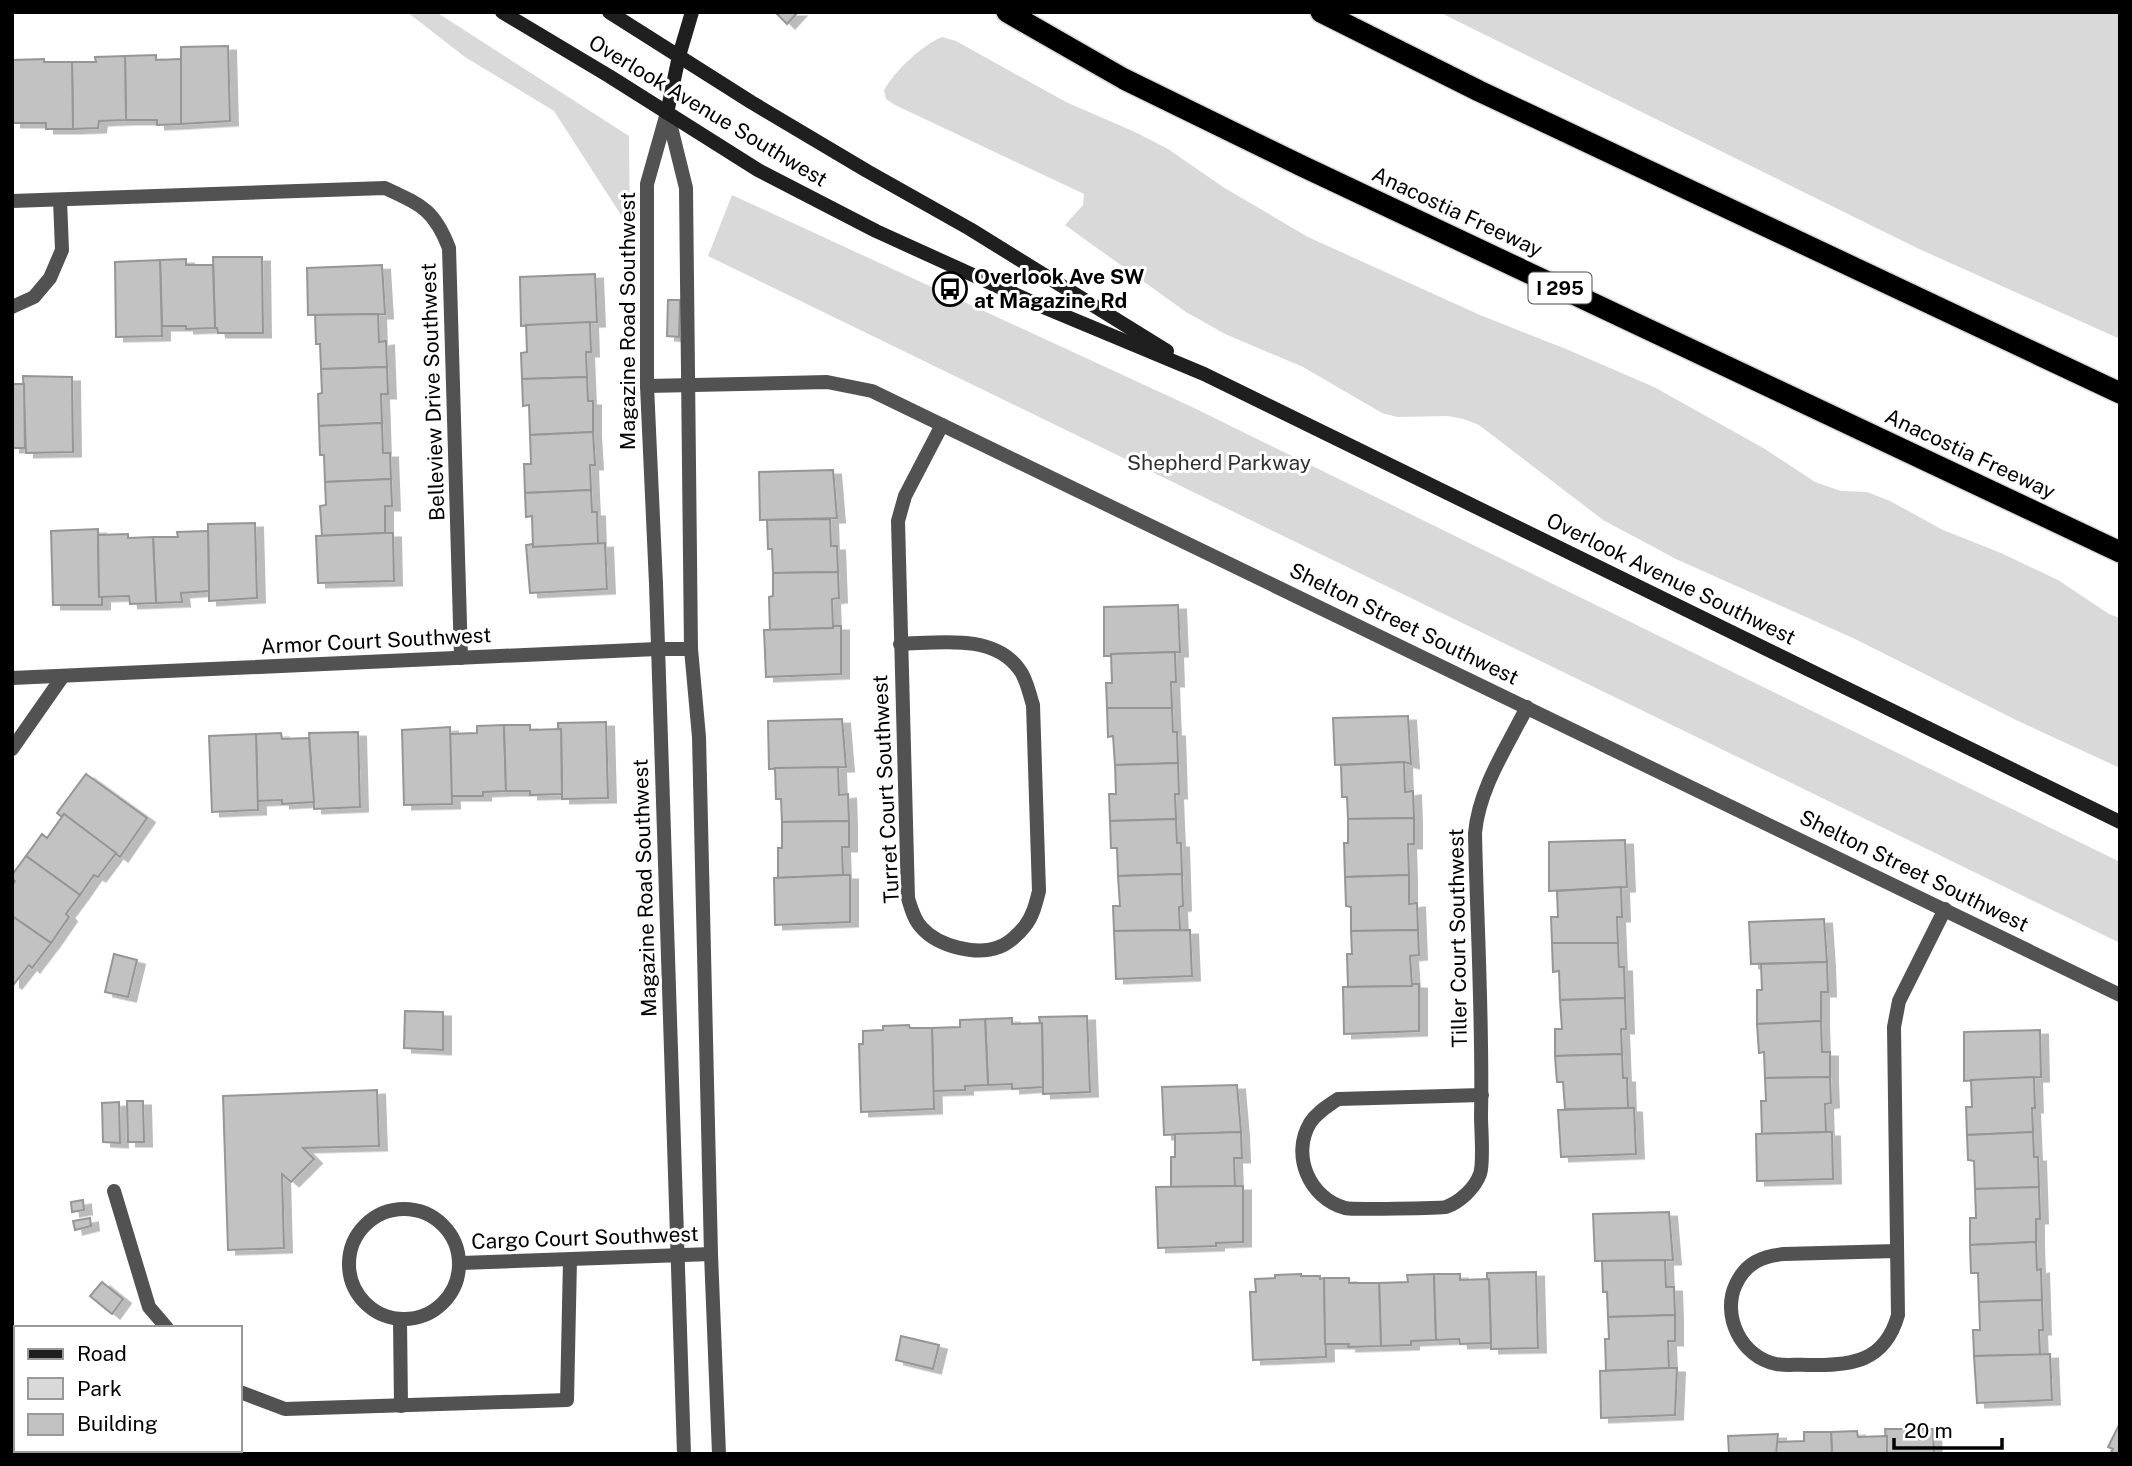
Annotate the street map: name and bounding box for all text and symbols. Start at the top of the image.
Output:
street label: Overlook Avenue Southwest [584,29,832,192]
street label: Anacostia Freeway [1368,161,1546,262]
street label: Magazine Road Southwest [615,192,640,450]
street label: Belleview Drive Southwest [415,262,450,522]
place label: Overlook Ave SW at Magazine Rd [974,264,1144,313]
bus stop icon: Overlook Ave SW at Magazine Rd [931,270,969,308]
road number: I 295 [1528,272,1592,304]
street label: Anacostia Freeway [1881,403,2059,504]
park label: Shepherd Parkway [1127,450,1311,475]
street label: Overlook Avenue Southwest [1543,507,1800,650]
street label: Shelton Street Southwest [1286,557,1523,690]
street label: Armor Court Southwest [260,622,492,659]
street label: Turret Court Southwest [867,674,904,904]
street label: Magazine Road Southwest [628,759,661,1018]
street label: Shelton Street Southwest [1796,804,2033,937]
street label: Tiller Court Southwest [1443,828,1472,1048]
street label: Cargo Court Southwest [471,1221,699,1254]
legend [14,1326,242,1452]
text: Road [77,1341,127,1366]
text: Park [77,1376,122,1401]
scale bar [1894,1406,2002,1450]
text: Building [77,1411,158,1436]
text: 20 m [1904,1418,1953,1443]

